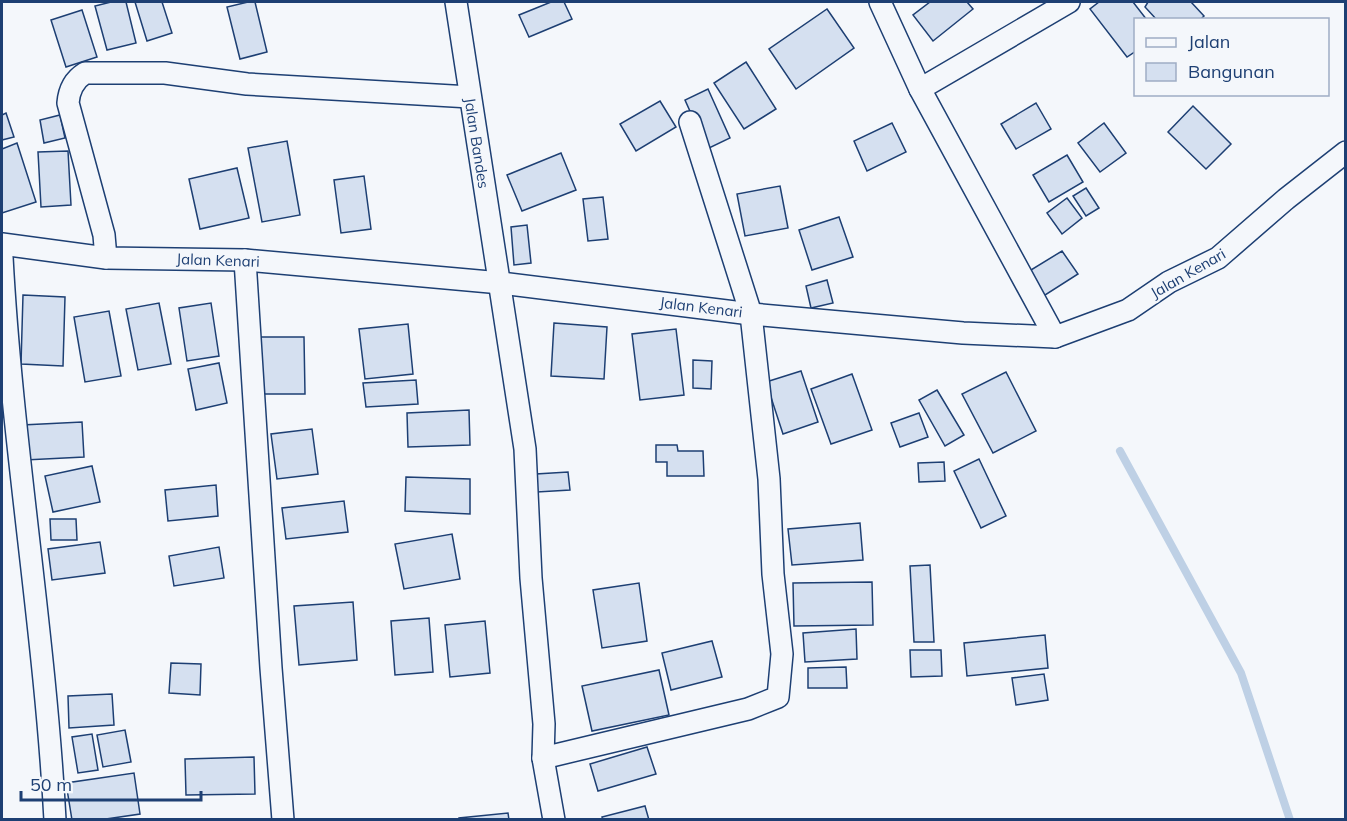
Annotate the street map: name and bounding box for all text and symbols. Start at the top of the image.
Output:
legend [1134,18,1329,96]
text: Jalan [1188,30,1230,53]
text: Bangunan [1188,60,1275,83]
street label: Jalan Bandes [460,96,494,190]
street label: Jalan Kenari [1147,244,1229,302]
street label: Jalan Kenari [176,249,260,271]
street label: Jalan Kenari [658,292,744,322]
scale bar [21,764,201,802]
text: 50 m [30,773,72,796]

